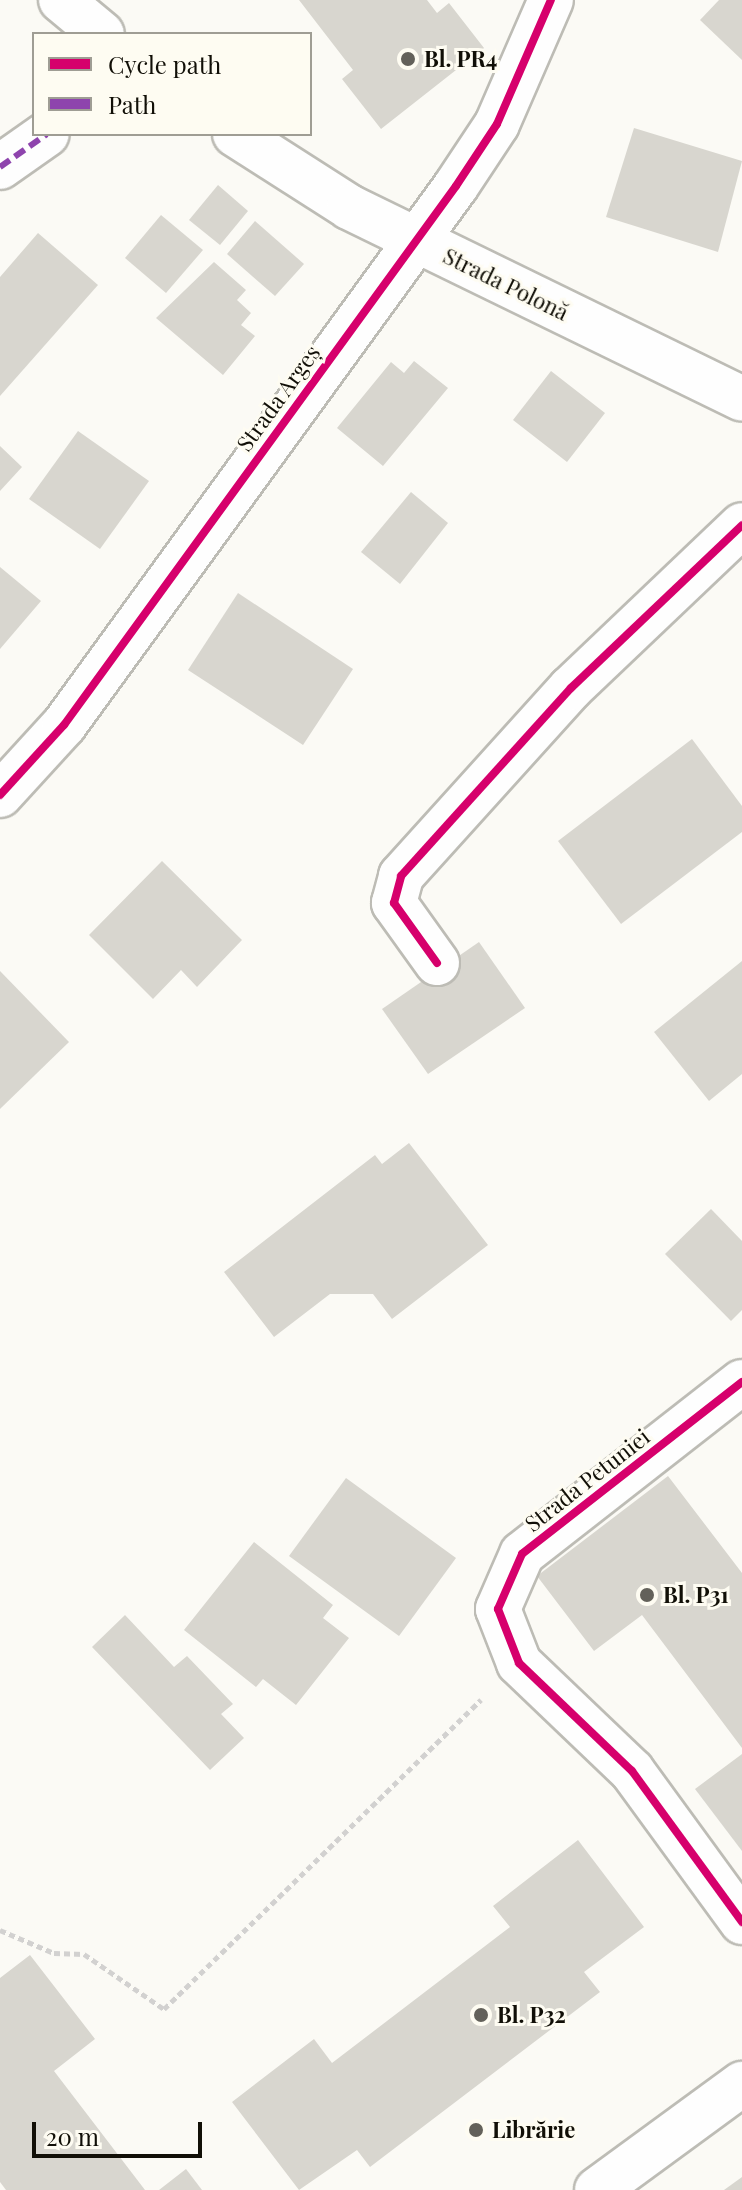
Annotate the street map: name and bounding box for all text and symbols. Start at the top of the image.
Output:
legend [32,32,312,136]
place label: Bl. PR4 [424,46,497,72]
text: Cycle path [108,48,221,80]
marker: Bl. PR4 [399,50,417,68]
text: Path [108,88,156,120]
street label: Strada Polonă [439,242,573,326]
street label: Strada Argeș [230,339,326,457]
street label: Strada Petuniei [519,1423,655,1537]
place label: Bl. P31 [663,1582,729,1608]
marker: Bl. P31 [638,1586,656,1604]
place label: Bl. P32 [497,2002,566,2028]
marker: Bl. P32 [472,2006,490,2024]
scale bar [36,2106,206,2156]
place label: Librărie [492,2117,575,2143]
text: 20 m [46,2120,99,2152]
marker: Librărie [467,2121,485,2139]

